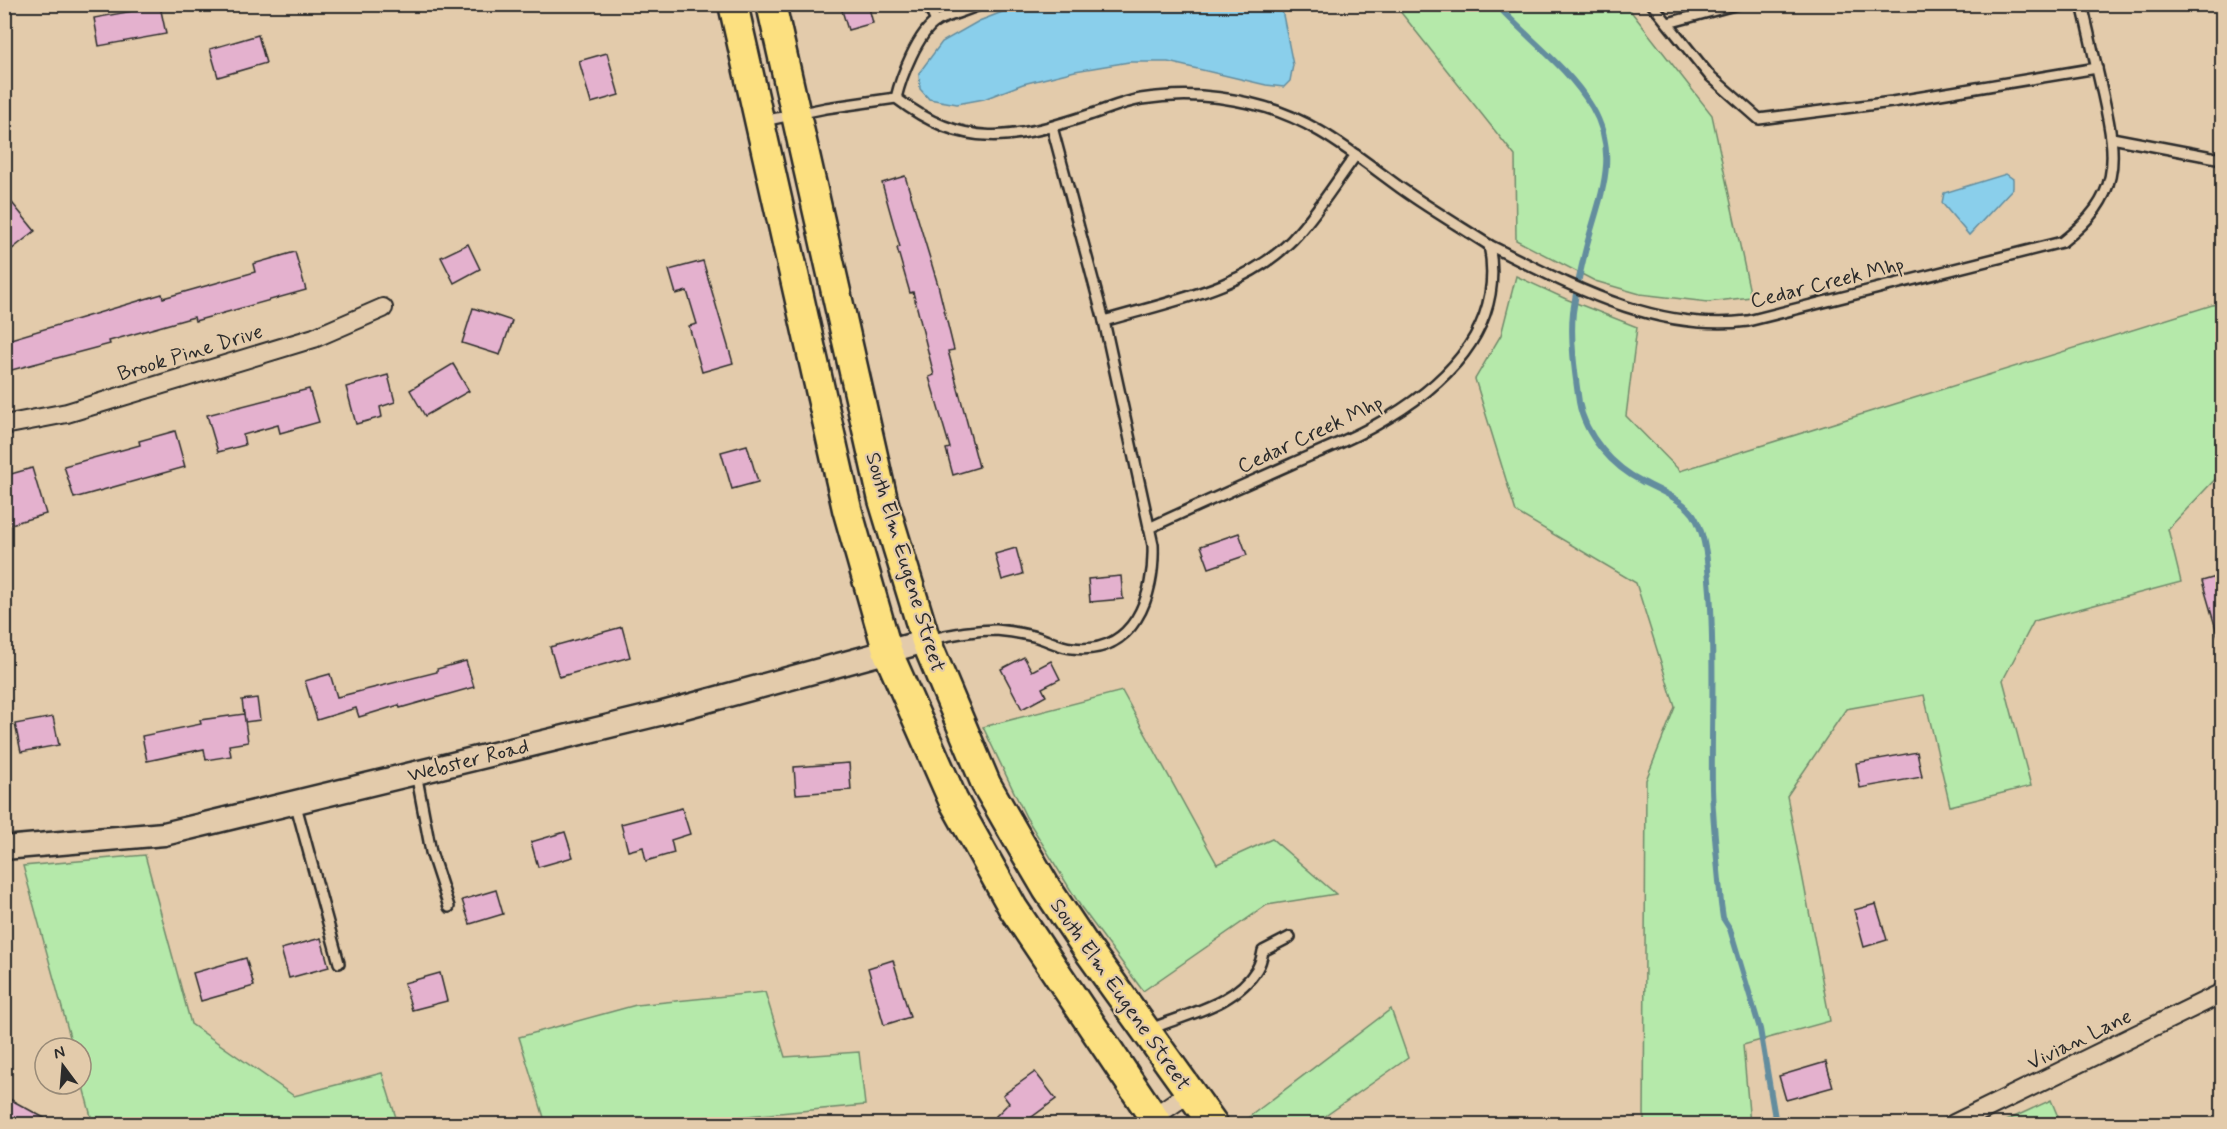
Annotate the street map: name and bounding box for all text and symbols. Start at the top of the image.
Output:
street label: Cedar Creek Mhp [1747,250,1907,316]
street label: Brook Pine Drive [114,318,266,388]
street label: Cedar Creek Mhp [1233,389,1388,481]
street label: South Elm Eugene Street [858,449,952,676]
street label: Webster Road [405,732,532,790]
street label: South Elm Eugene Street [1043,893,1197,1096]
street label: Vivian Lane [2022,1003,2136,1077]
north arrow [33,1036,93,1096]
text: N [51,1041,67,1065]

